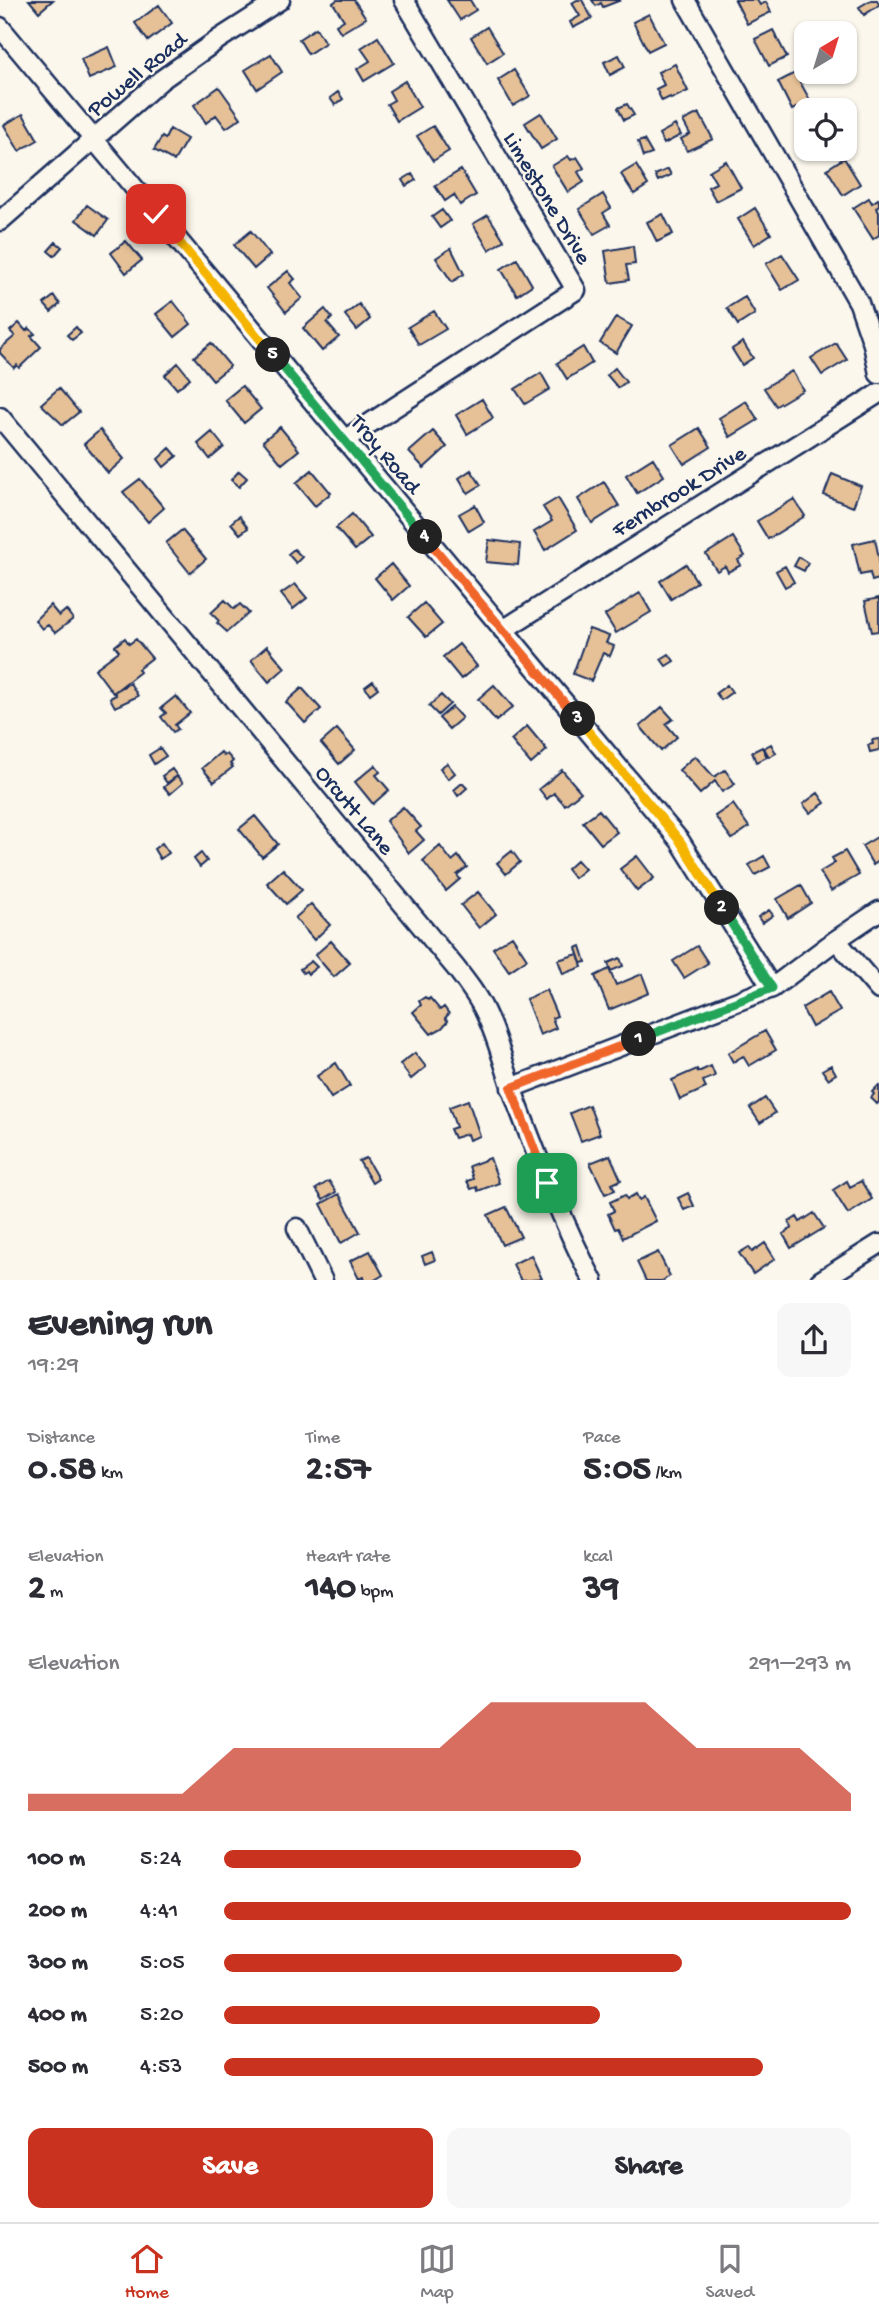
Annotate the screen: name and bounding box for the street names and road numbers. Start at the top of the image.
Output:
street label: Powell Road [82,26,195,125]
street label: Limestone Drive [496,128,597,271]
street label: Troy Road [342,408,426,502]
street label: Fernbrook Drive [607,440,753,545]
street label: Orcutt Lane [308,761,399,862]

